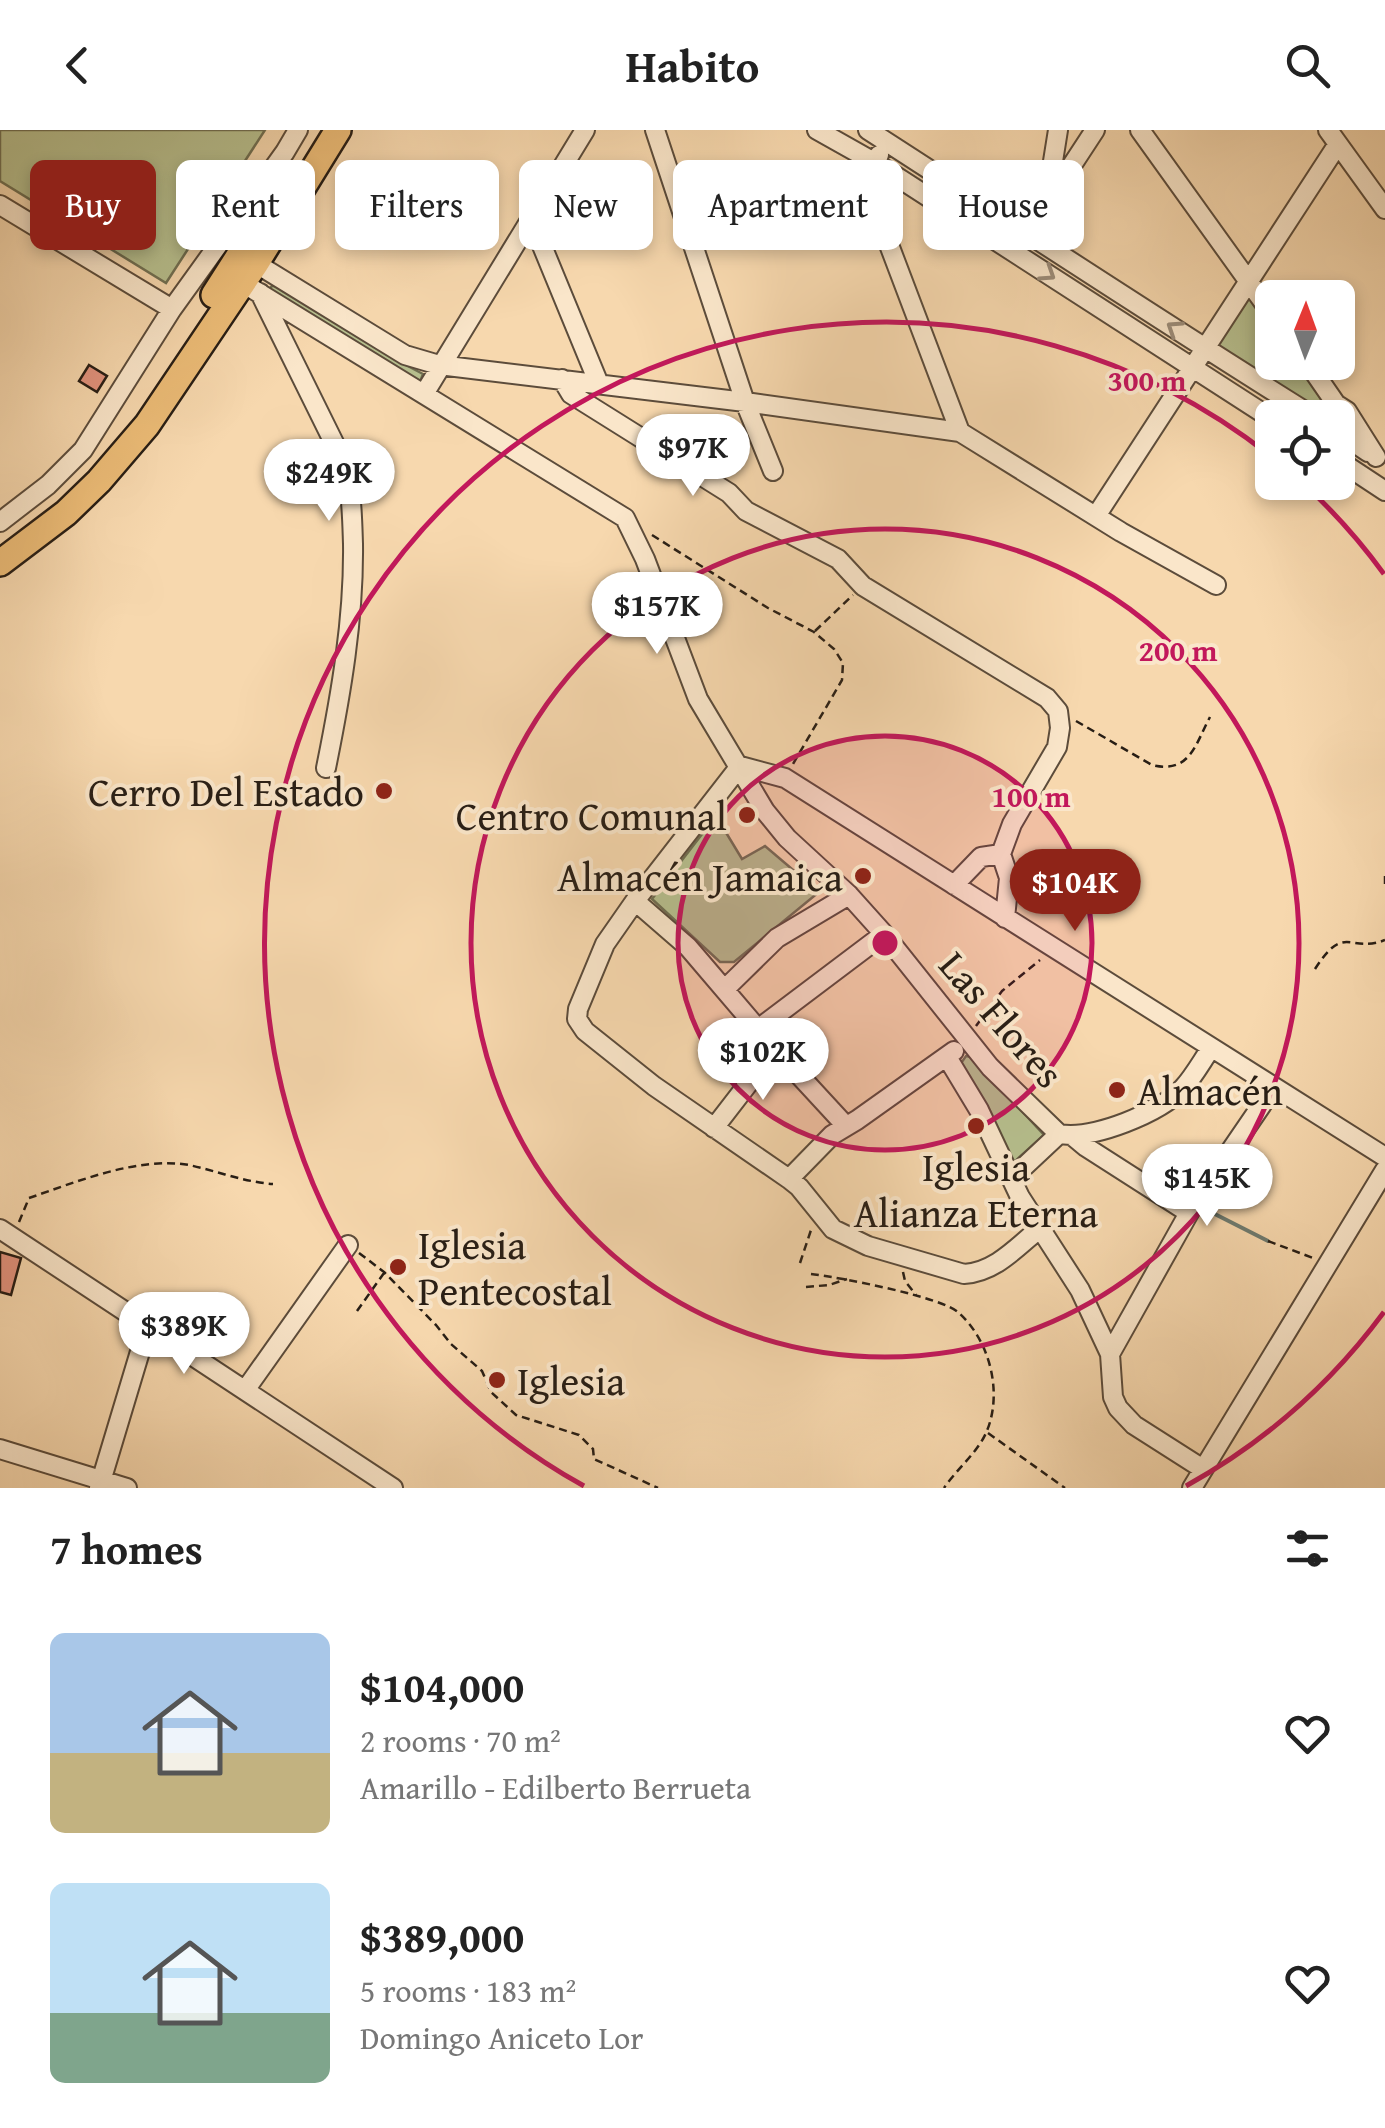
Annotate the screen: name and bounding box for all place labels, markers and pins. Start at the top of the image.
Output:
pin: $97K [634,414,752,499]
pin: $249K [259,439,399,524]
pin: $157K [587,572,727,657]
place label: Cerro Del Estado [88,762,364,821]
marker: Cerro Del Estado [373,780,395,802]
place label: Centro Comunal [456,786,727,845]
marker: Centro Comunal [736,804,758,826]
place label: Almacén Jamaica [557,847,843,906]
pin: $104K [1005,849,1145,934]
marker: Almacén Jamaica [852,865,874,887]
centre of rings [867,925,903,961]
pin: $102K [693,1018,833,1103]
place label: Almacén [1137,1061,1283,1120]
marker: Almacén [1106,1079,1128,1101]
marker: Iglesia Alianza Eterna [965,1115,987,1137]
place label: Iglesia Alianza Eterna [854,1137,1098,1242]
pin: $145K [1137,1144,1277,1229]
place label: Iglesia Pentecostal [418,1215,612,1320]
marker: Iglesia Pentecostal [387,1256,409,1278]
pin: $389K [114,1292,254,1377]
place label: Iglesia [517,1351,625,1410]
marker: Iglesia [486,1369,508,1391]

